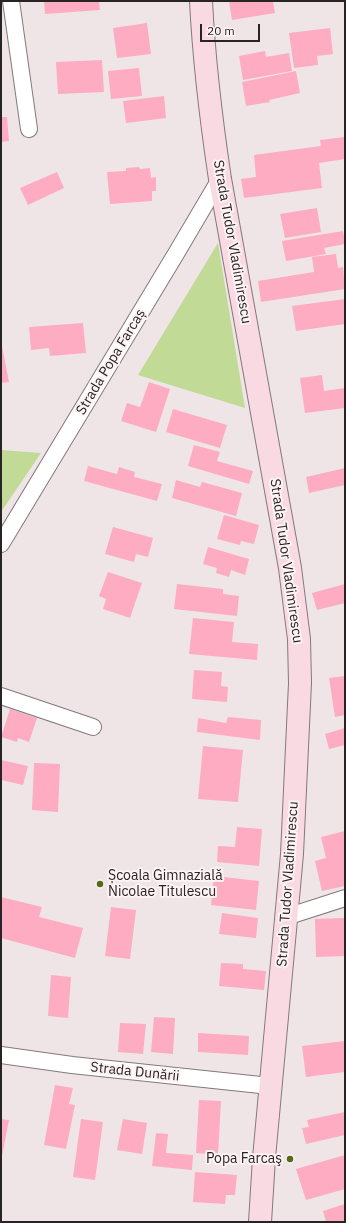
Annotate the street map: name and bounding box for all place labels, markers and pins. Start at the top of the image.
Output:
place label: Școala Gimnazială Nicolae Titulescu [108,868,223,900]
marker: Școala Gimnazială Nicolae Titulescu [95,879,105,889]
place label: Popa Farcaş [206,1151,282,1167]
marker: Popa Farcaş [285,1154,295,1164]

